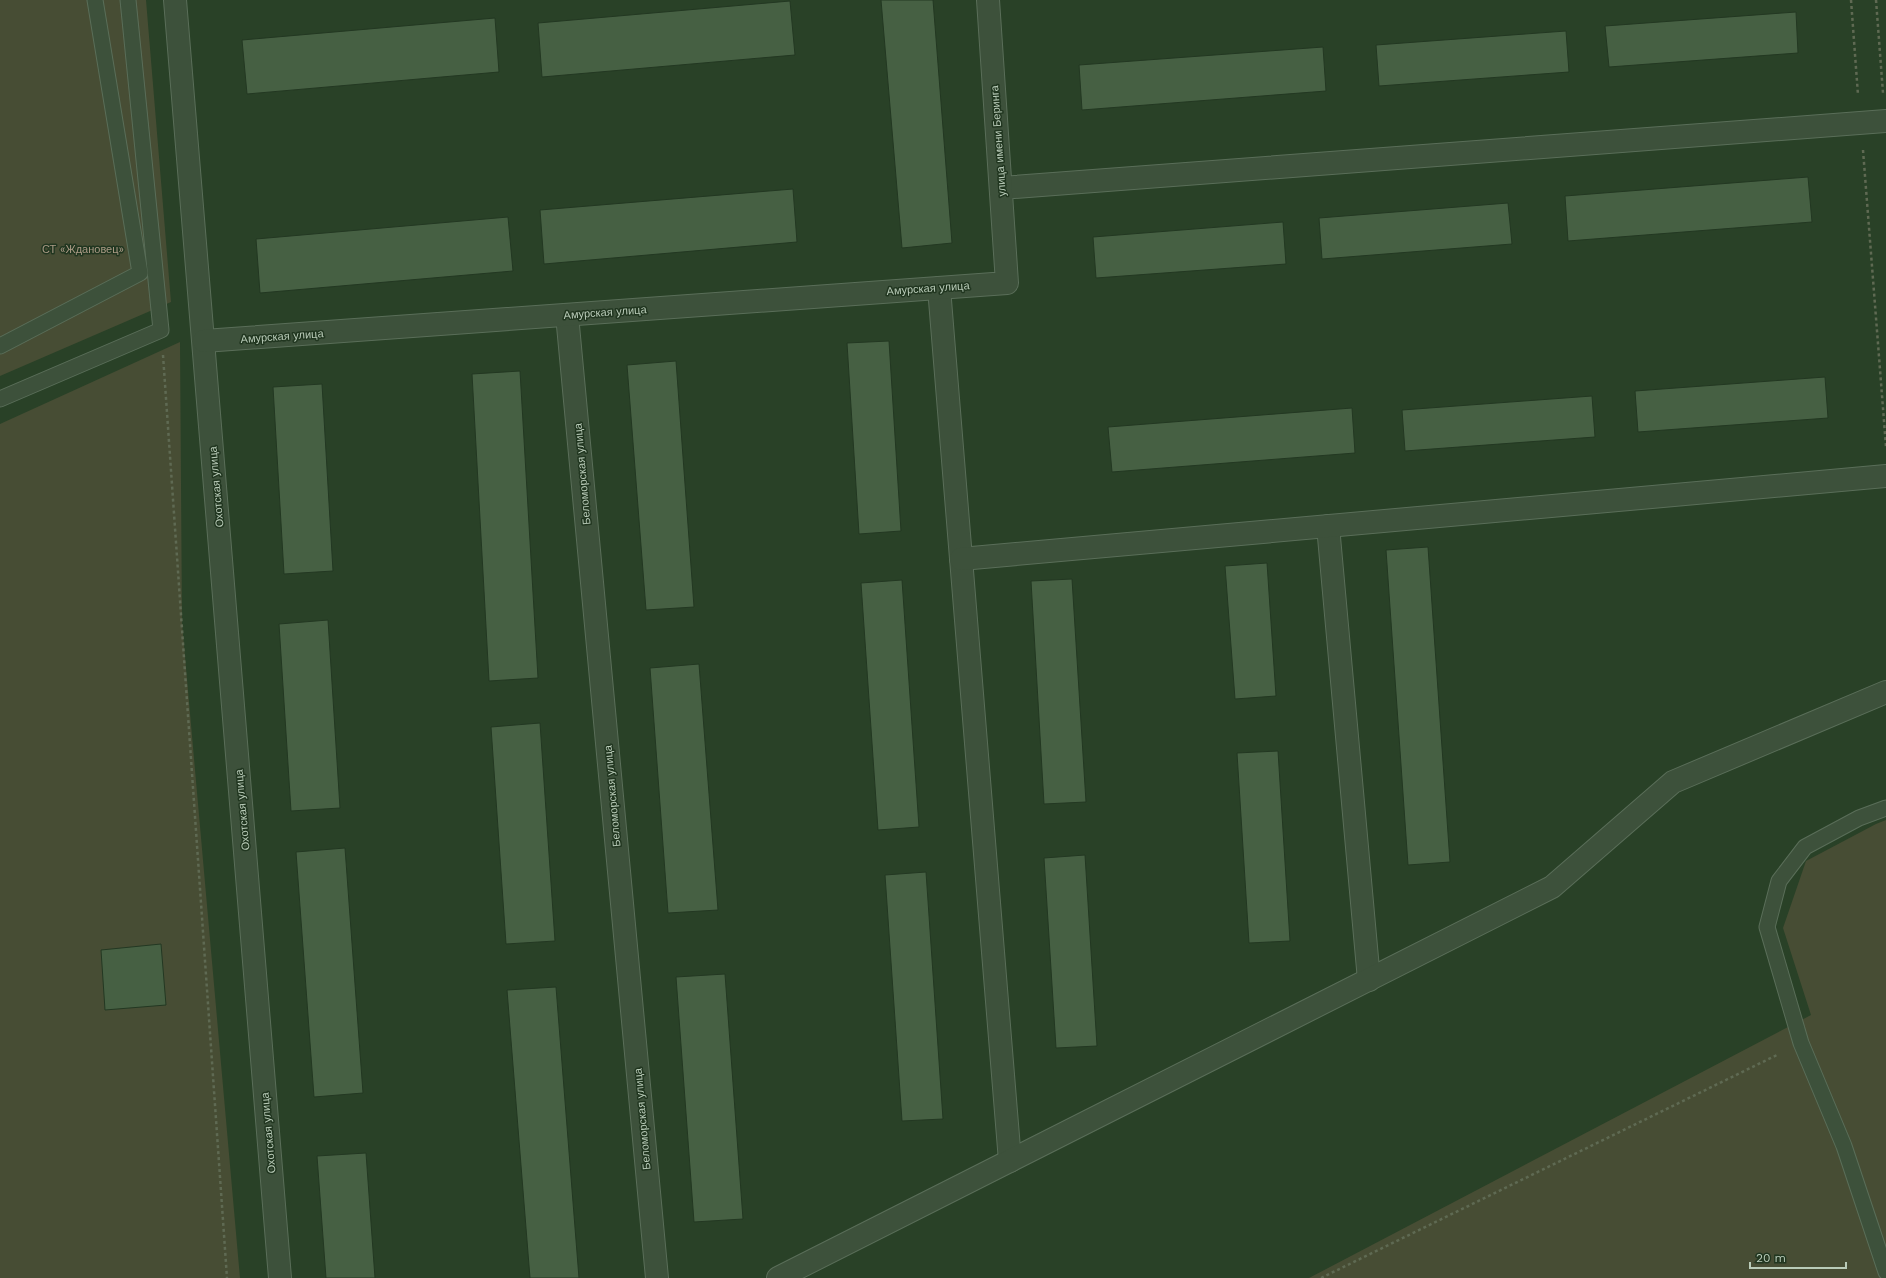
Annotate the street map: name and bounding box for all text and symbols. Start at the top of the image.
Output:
street label: улица имени Беринга [988,84,1009,197]
park label: СТ «Ждановец» [42,243,124,256]
street label: Амурская улица [886,279,971,298]
street label: Амурская улица [563,303,648,322]
street label: Амурская улица [240,327,325,346]
street label: Беломорская улица [571,422,593,525]
street label: Охотская улица [206,445,227,528]
street label: Беломорская улица [601,744,623,847]
street label: Охотская улица [232,768,253,851]
street label: Беломорская улица [631,1067,653,1170]
street label: Охотская улица [258,1091,279,1174]
scale bar [1750,1244,1846,1270]
text: 20 m [1756,1251,1786,1265]

